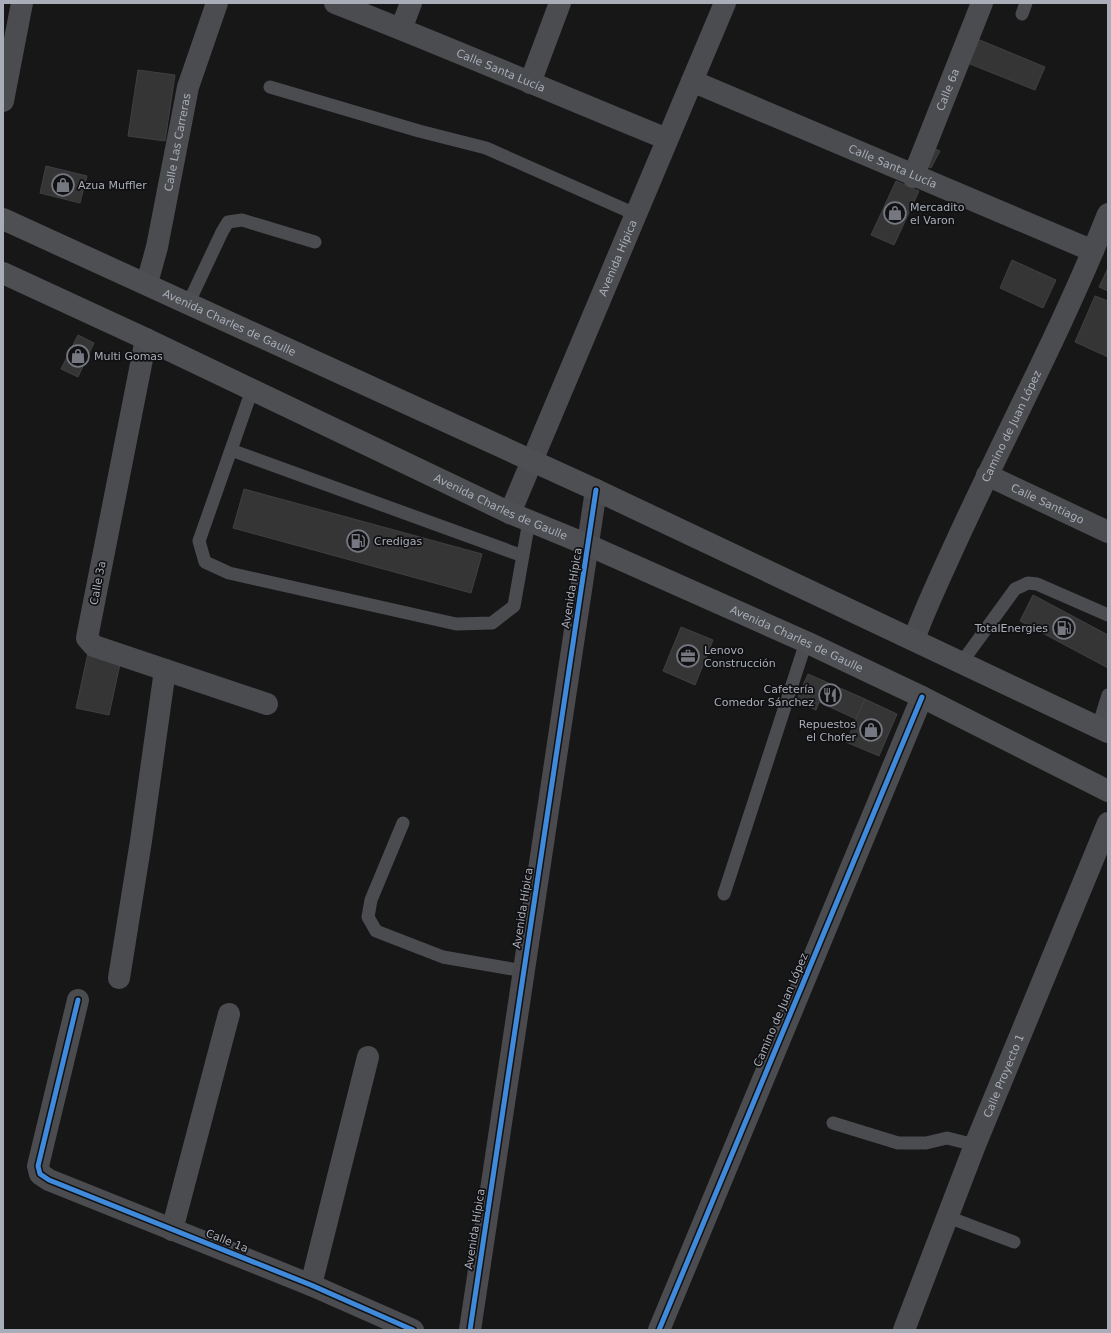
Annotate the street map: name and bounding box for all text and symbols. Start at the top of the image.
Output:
street label: Calle Santa Lucía [455,46,547,94]
street label: Calle 6a [933,66,962,113]
street label: Calle Las Carreras [161,92,193,193]
street label: Calle Santa Lucía [846,142,939,191]
shop icon: Azua Muffler [50,172,76,198]
place label: Azua Muffler [78,179,147,192]
shop icon: Mercadito el Varon [882,200,908,226]
place label: Mercadito el Varon [910,201,965,227]
street label: Avenida Hípica [596,218,639,298]
street label: Avenida Charles de Gaulle [161,286,298,359]
shop icon: Multi Gomas [65,343,91,369]
place label: Multi Gomas [94,350,163,363]
street label: Camino de Juan López [979,368,1044,484]
street label: Avenida Charles de Gaulle [432,471,570,542]
street label: Calle Santiago [1009,481,1087,526]
fuel station icon: Credigas [345,528,371,554]
place label: Credigas [374,535,422,548]
street label: Avenida Hípica [559,547,585,629]
street label: Calle 3a [87,560,109,606]
street label: Avenida Charles de Gaulle [728,603,866,675]
fuel station icon: TotalEnergies [1051,615,1077,641]
place label: TotalEnergies [974,622,1048,635]
office icon: Lenovo Construcción [675,643,701,669]
place label: Lenovo Construcción [704,644,776,670]
restaurant icon: Cafetería Comedor Sánchez [817,682,843,708]
place label: Cafetería Comedor Sánchez [714,683,814,709]
shop icon: Repuestos el Chofer [858,717,884,743]
place label: Repuestos el Chofer [799,718,856,744]
street label: Avenida Hípica [510,867,536,949]
street label: Camino de Juan López [751,951,811,1069]
street label: Calle Proyecto 1 [981,1032,1027,1120]
street label: Avenida Hípica [462,1188,488,1270]
street label: Calle 1a [204,1227,250,1255]

